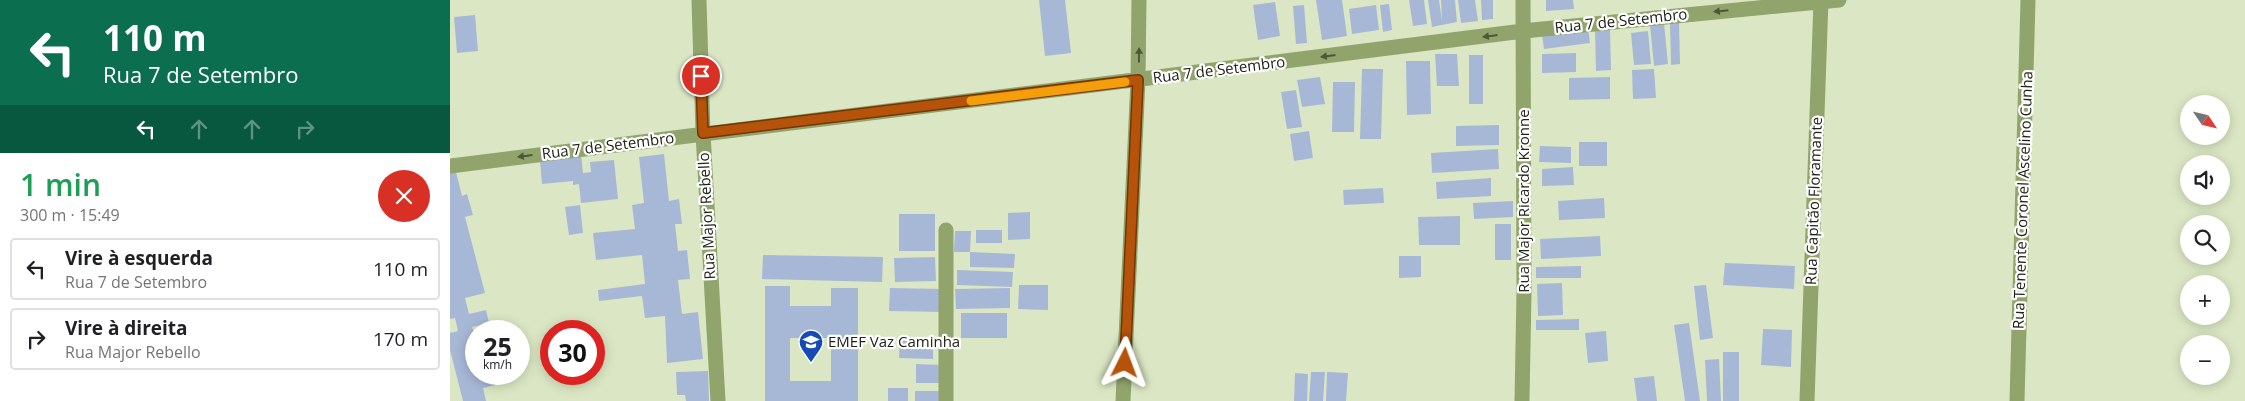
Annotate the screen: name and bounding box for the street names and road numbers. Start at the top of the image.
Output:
street label: Rua 7 de Setembro [1554,3,1688,37]
street label: Rua 7 de Setembro [1152,51,1286,87]
street label: Rua Tenente Coronel Ascelino Cunha [2008,71,2036,329]
street label: Rua Major Ricardo Kronne [1513,109,1533,293]
street label: Rua Capitão Floramante [1800,117,1826,285]
street label: Rua 7 de Setembro [541,127,675,163]
street label: Rua Major Rebello [693,152,719,280]

